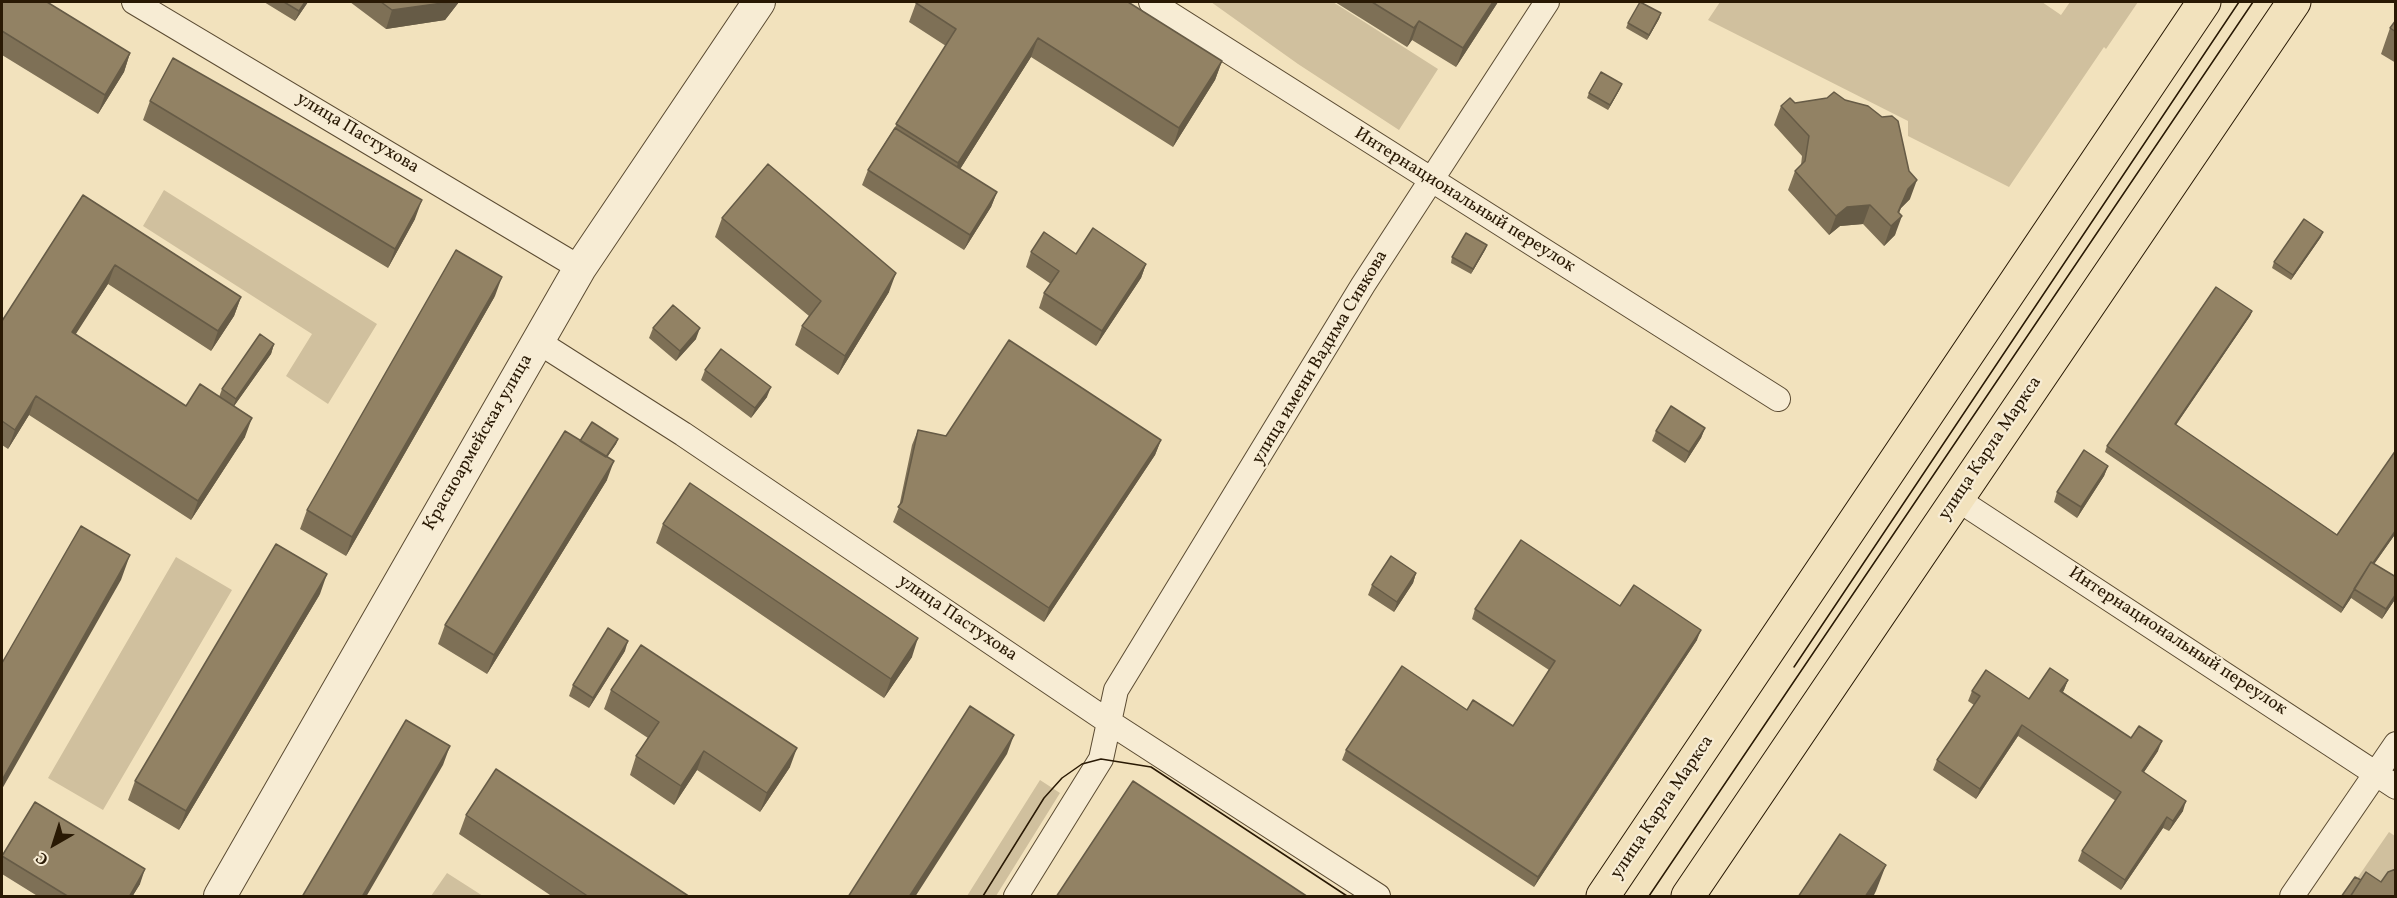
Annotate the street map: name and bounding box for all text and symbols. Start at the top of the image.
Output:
street label: улица Пастухова [292,89,422,179]
street label: Интернациональный переулок [1350,124,1578,278]
street label: улица имени Вадима Сивкова [1248,247,1394,469]
street label: Красноармейская улица [420,351,538,535]
street label: улица Карла Маркса [1935,373,2047,525]
street label: Интернациональный переулок [2064,563,2290,721]
street label: улица Пастухова [893,571,1021,667]
street label: улица Карла Маркса [1607,732,1719,884]
north arrow [24,814,84,874]
text: С [32,846,54,870]

